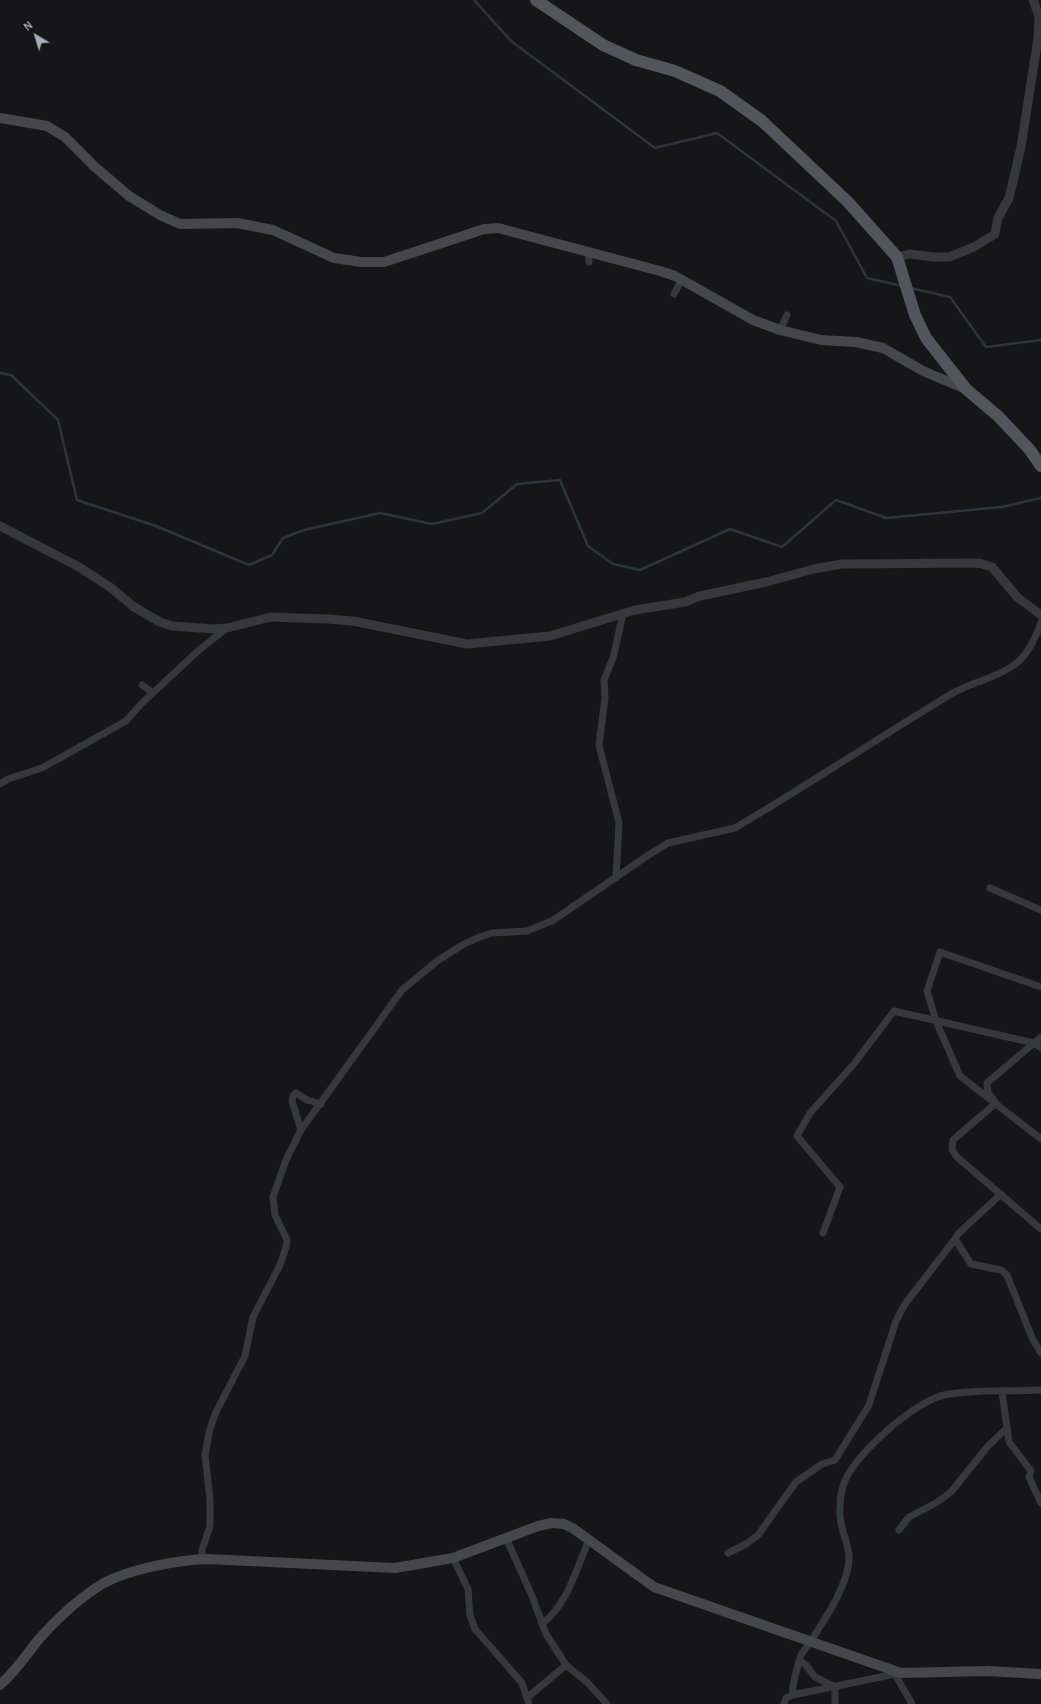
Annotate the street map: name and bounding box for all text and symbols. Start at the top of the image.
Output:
north arrow [16,16,56,56]
text: N [21,19,35,34]

